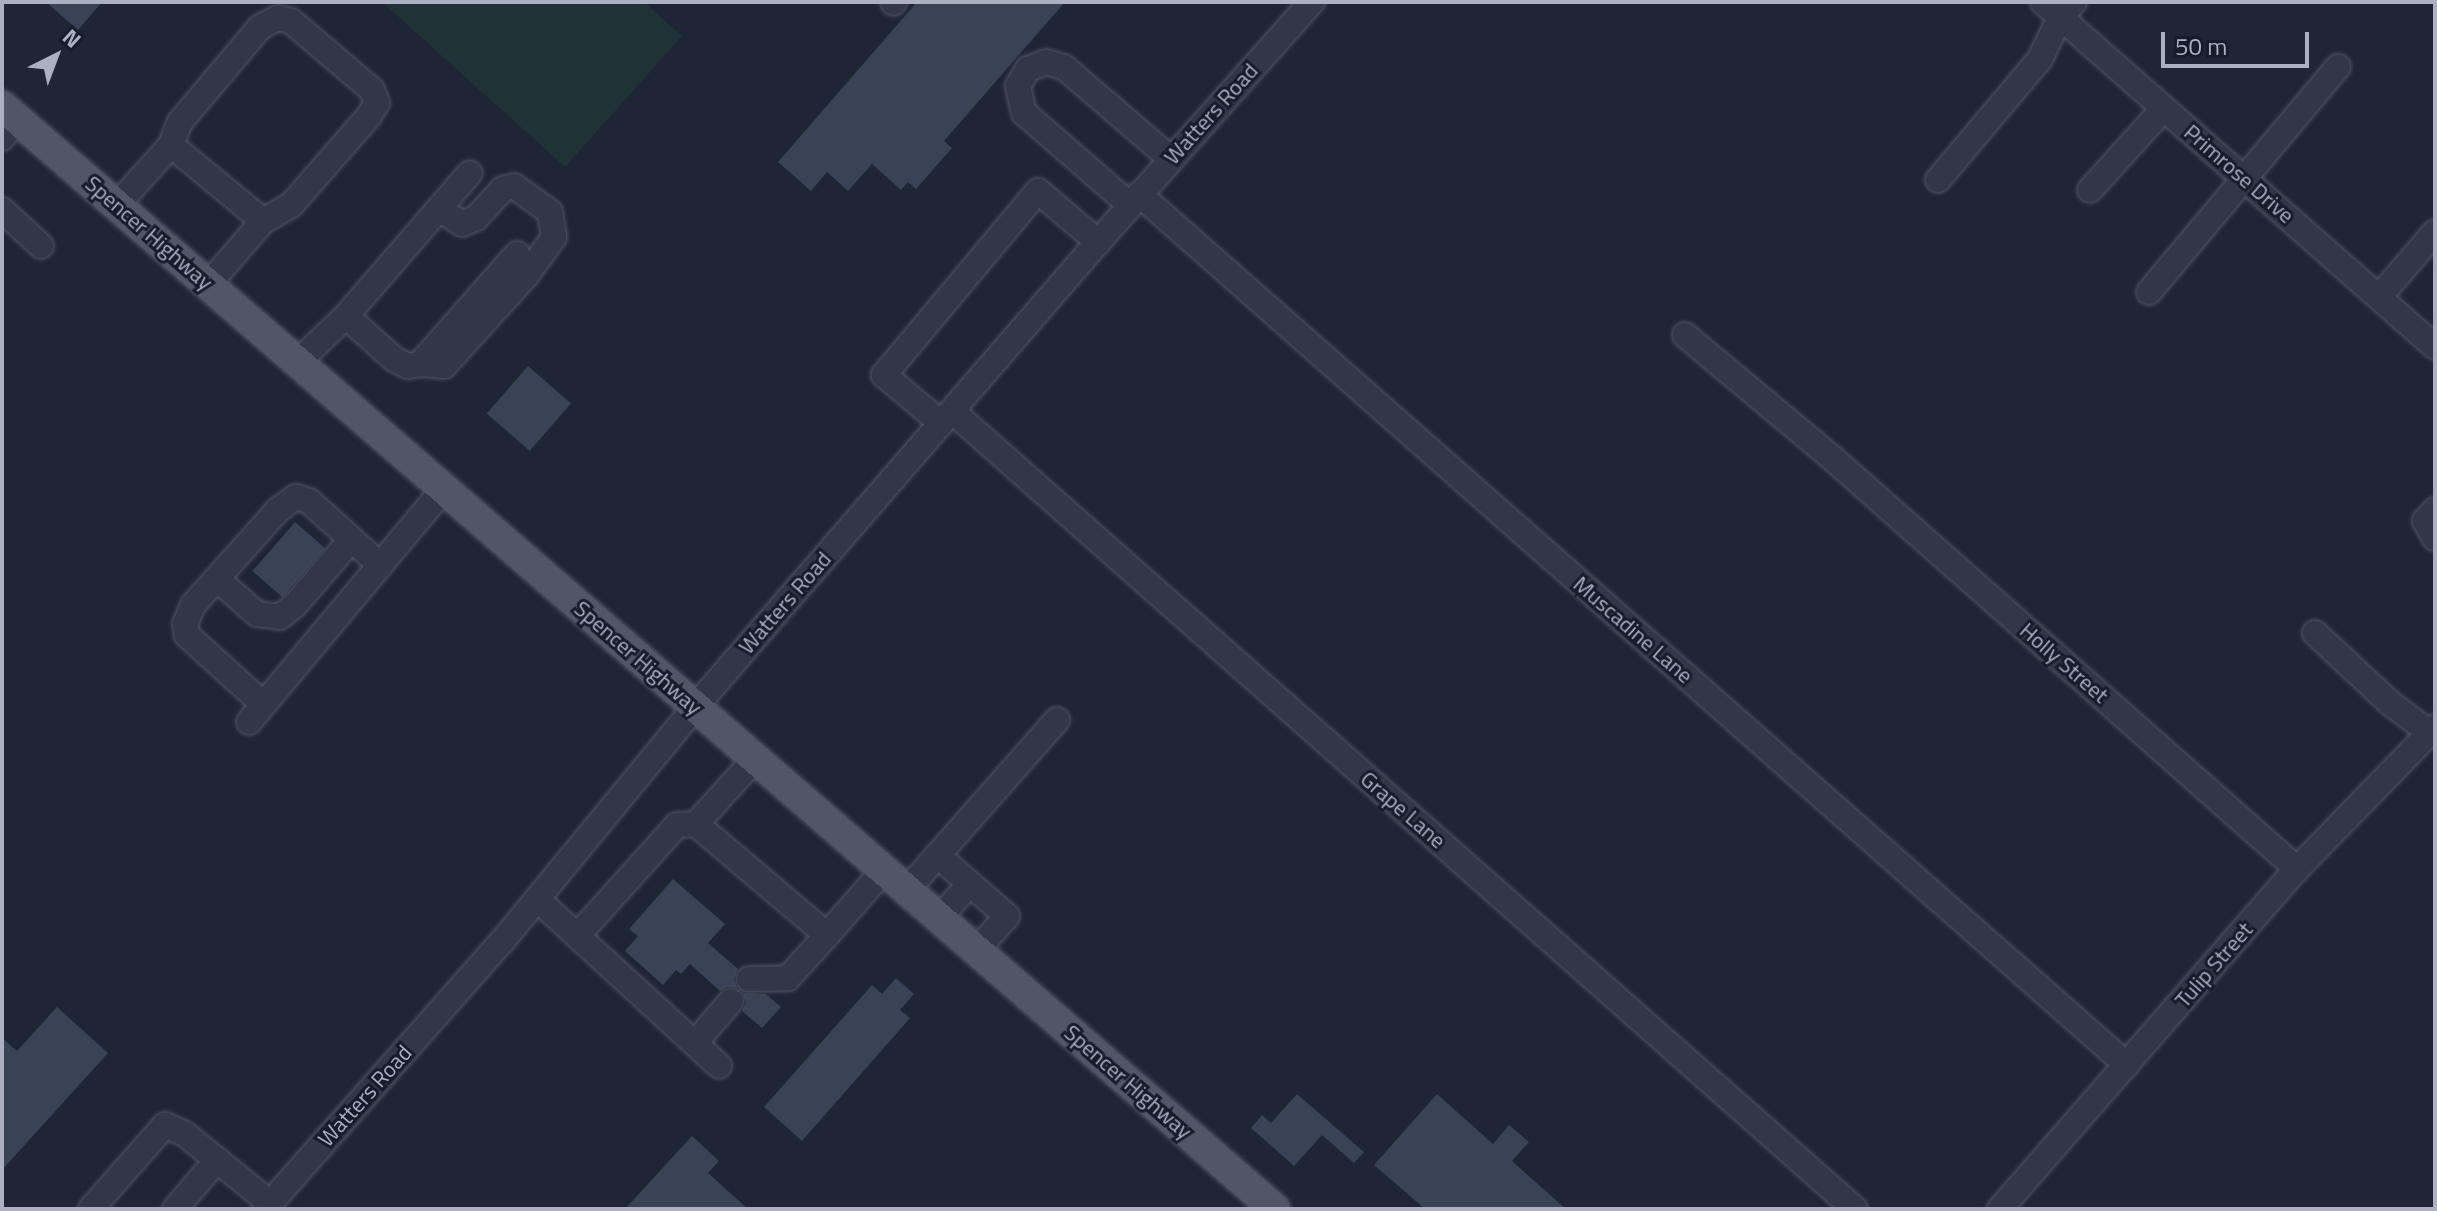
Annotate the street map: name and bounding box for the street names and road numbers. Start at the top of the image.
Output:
street label: Watters Road [1159,58,1263,170]
street label: Primrose Drive [2179,119,2299,229]
street label: Spencer Highway [80,170,218,296]
street label: Watters Road [733,546,837,660]
street label: Muscadine Lane [1568,571,1698,689]
street label: Spencer Highway [569,595,707,721]
street label: Holly Street [2014,617,2114,709]
street label: Grape Lane [1355,766,1451,854]
street label: Tulip Street [2170,917,2258,1013]
street label: Spencer Highway [1059,1019,1197,1145]
street label: Watters Road [313,1040,417,1152]

